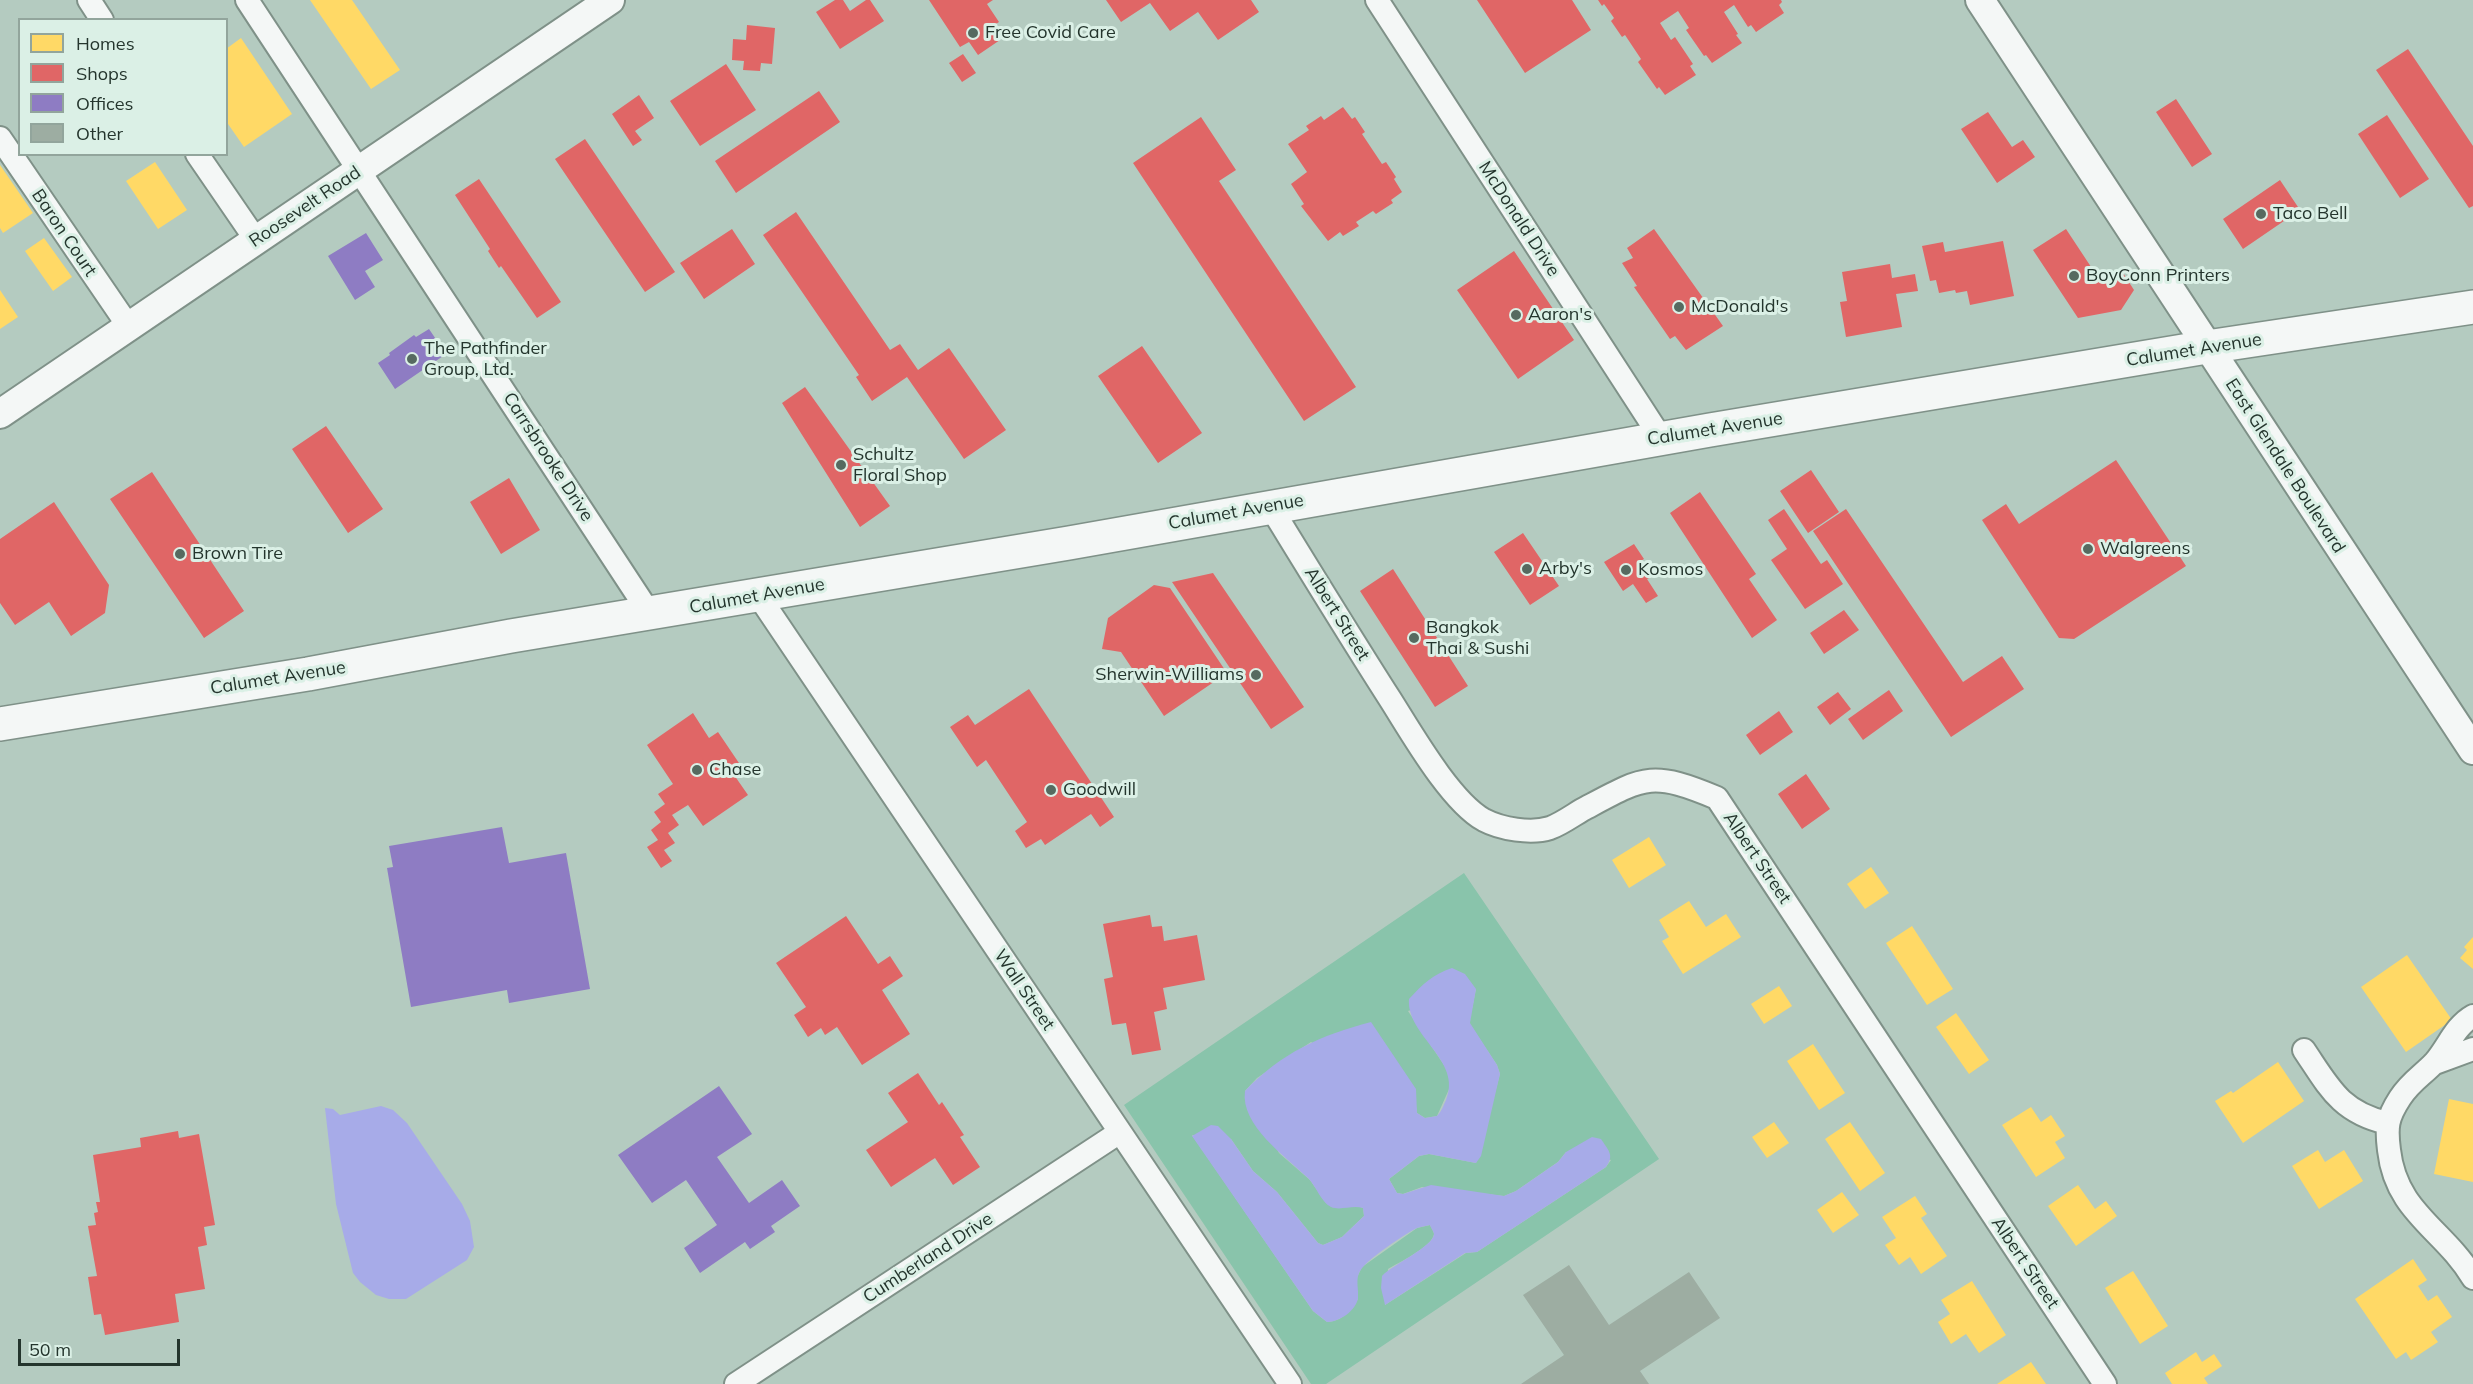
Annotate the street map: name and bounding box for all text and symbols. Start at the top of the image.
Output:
legend [18,18,228,156]
place label: Free Covid Care [985,22,1116,44]
marker: Free Covid Care [966,26,980,40]
text: Homes [76,32,135,55]
text: Shops [76,62,128,85]
text: Offices [76,92,133,115]
text: Other [76,122,123,145]
street label: McDonald Drive [1474,157,1564,281]
street label: Roosevelt Road [245,162,365,252]
street label: Baron Court [27,185,101,281]
place label: Taco Bell [2273,203,2348,225]
marker: Taco Bell [2254,207,2268,221]
place label: BoyConn Printers [2086,265,2230,287]
marker: BoyConn Printers [2067,269,2081,283]
place label: McDonald's [1691,296,1788,318]
marker: McDonald's [1672,300,1686,314]
place label: Aaron's [1528,304,1592,326]
marker: Aaron's [1509,308,1523,322]
street label: Calumet Avenue [2125,329,2263,371]
place label: The Pathfinder Group, Ltd. [424,338,547,380]
marker: The Pathfinder Group, Ltd. [405,352,419,366]
street label: East Glendale Boulevard [2221,375,2349,557]
street label: Carrsbrooke Drive [498,388,598,526]
street label: Calumet Avenue [1646,408,1784,450]
place label: Schultz Floral Shop [853,444,947,486]
marker: Schultz Floral Shop [834,458,848,472]
street label: Calumet Avenue [1167,489,1305,535]
place label: Walgreens [2100,538,2190,560]
marker: Walgreens [2081,542,2095,556]
place label: Brown Tire [192,543,283,565]
marker: Brown Tire [173,547,187,561]
place label: Arby's [1539,558,1592,580]
place label: Kosmos [1638,559,1703,581]
marker: Arby's [1520,562,1534,576]
street label: Albert Street [1300,563,1374,665]
marker: Kosmos [1619,563,1633,577]
street label: Calumet Avenue [688,573,826,619]
place label: Bangkok Thai & Sushi [1426,617,1529,660]
marker: Bangkok Thai & Sushi [1407,631,1421,645]
street label: Calumet Avenue [209,657,347,699]
place label: Sherwin-Williams [1095,664,1244,686]
marker: Sherwin-Williams [1249,668,1263,682]
place label: Chase [709,759,761,781]
marker: Chase [690,763,704,777]
place label: Goodwill [1063,779,1136,801]
marker: Goodwill [1044,783,1058,797]
street label: Albert Street [1718,808,1796,908]
street label: Wall Street [989,945,1059,1035]
street label: Cumberland Drive [859,1208,997,1308]
street label: Albert Street [1986,1213,2064,1313]
scale bar [21,1327,183,1365]
text: 50 m [29,1338,71,1361]

